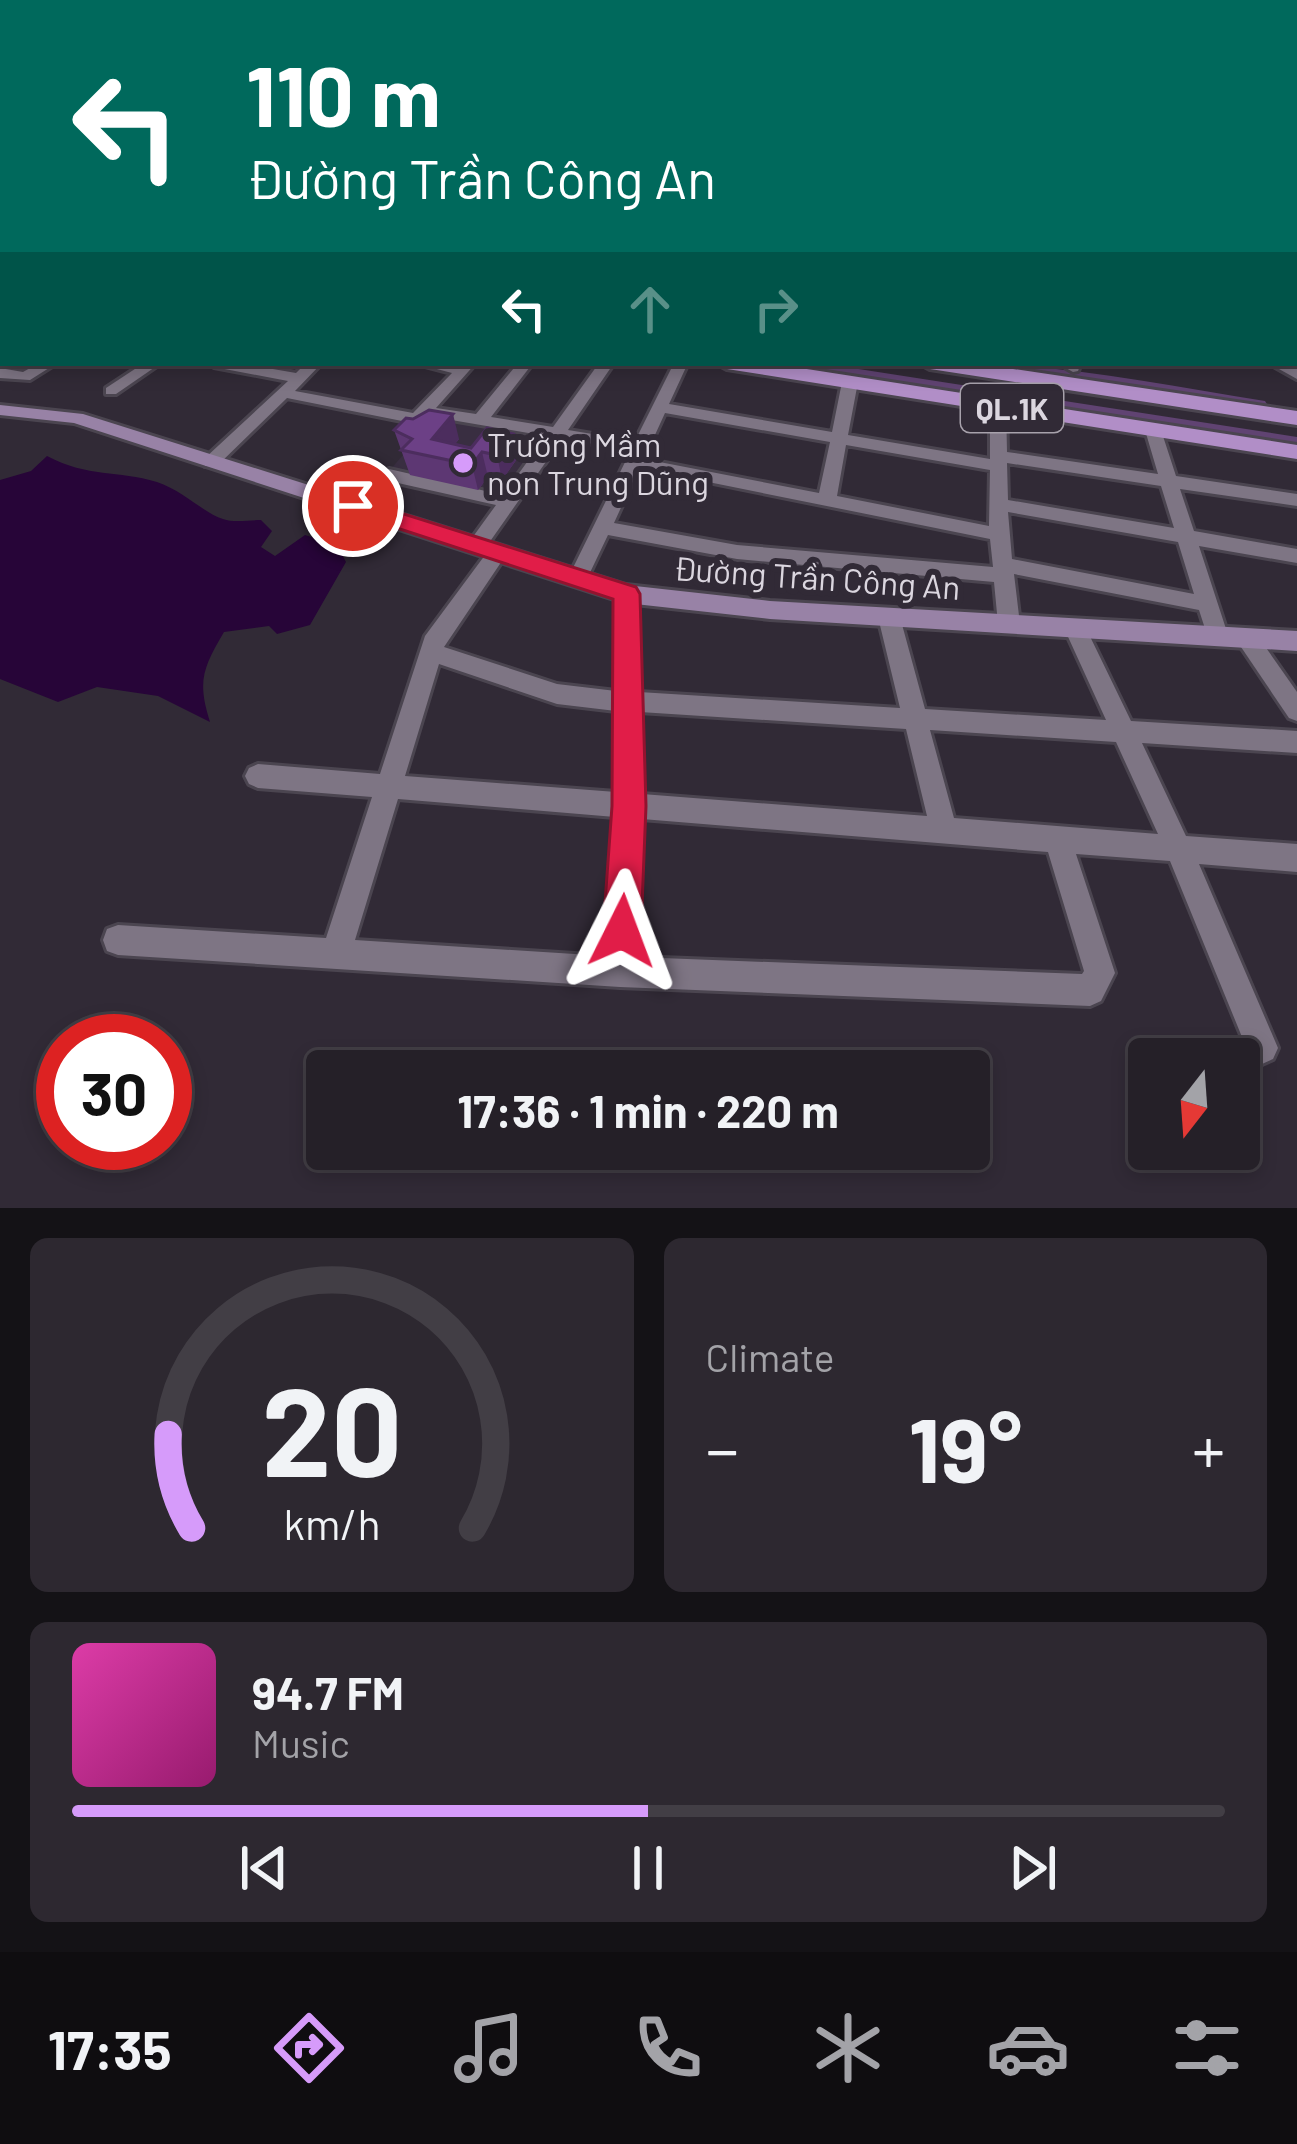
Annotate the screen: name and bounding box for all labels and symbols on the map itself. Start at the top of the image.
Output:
road number: QL.1K [961,384,1063,432]
place label: Trường Mầm non Trung Dũng [487,424,709,502]
marker: Trường Mầm non Trung Dũng [450,450,476,476]
pin [302,455,404,557]
street label: Đường Trần Công An [672,547,962,607]
position arrow [559,868,685,994]
speed limit sign: 30 [36,1014,192,1170]
north arrow [1128,1038,1260,1170]

